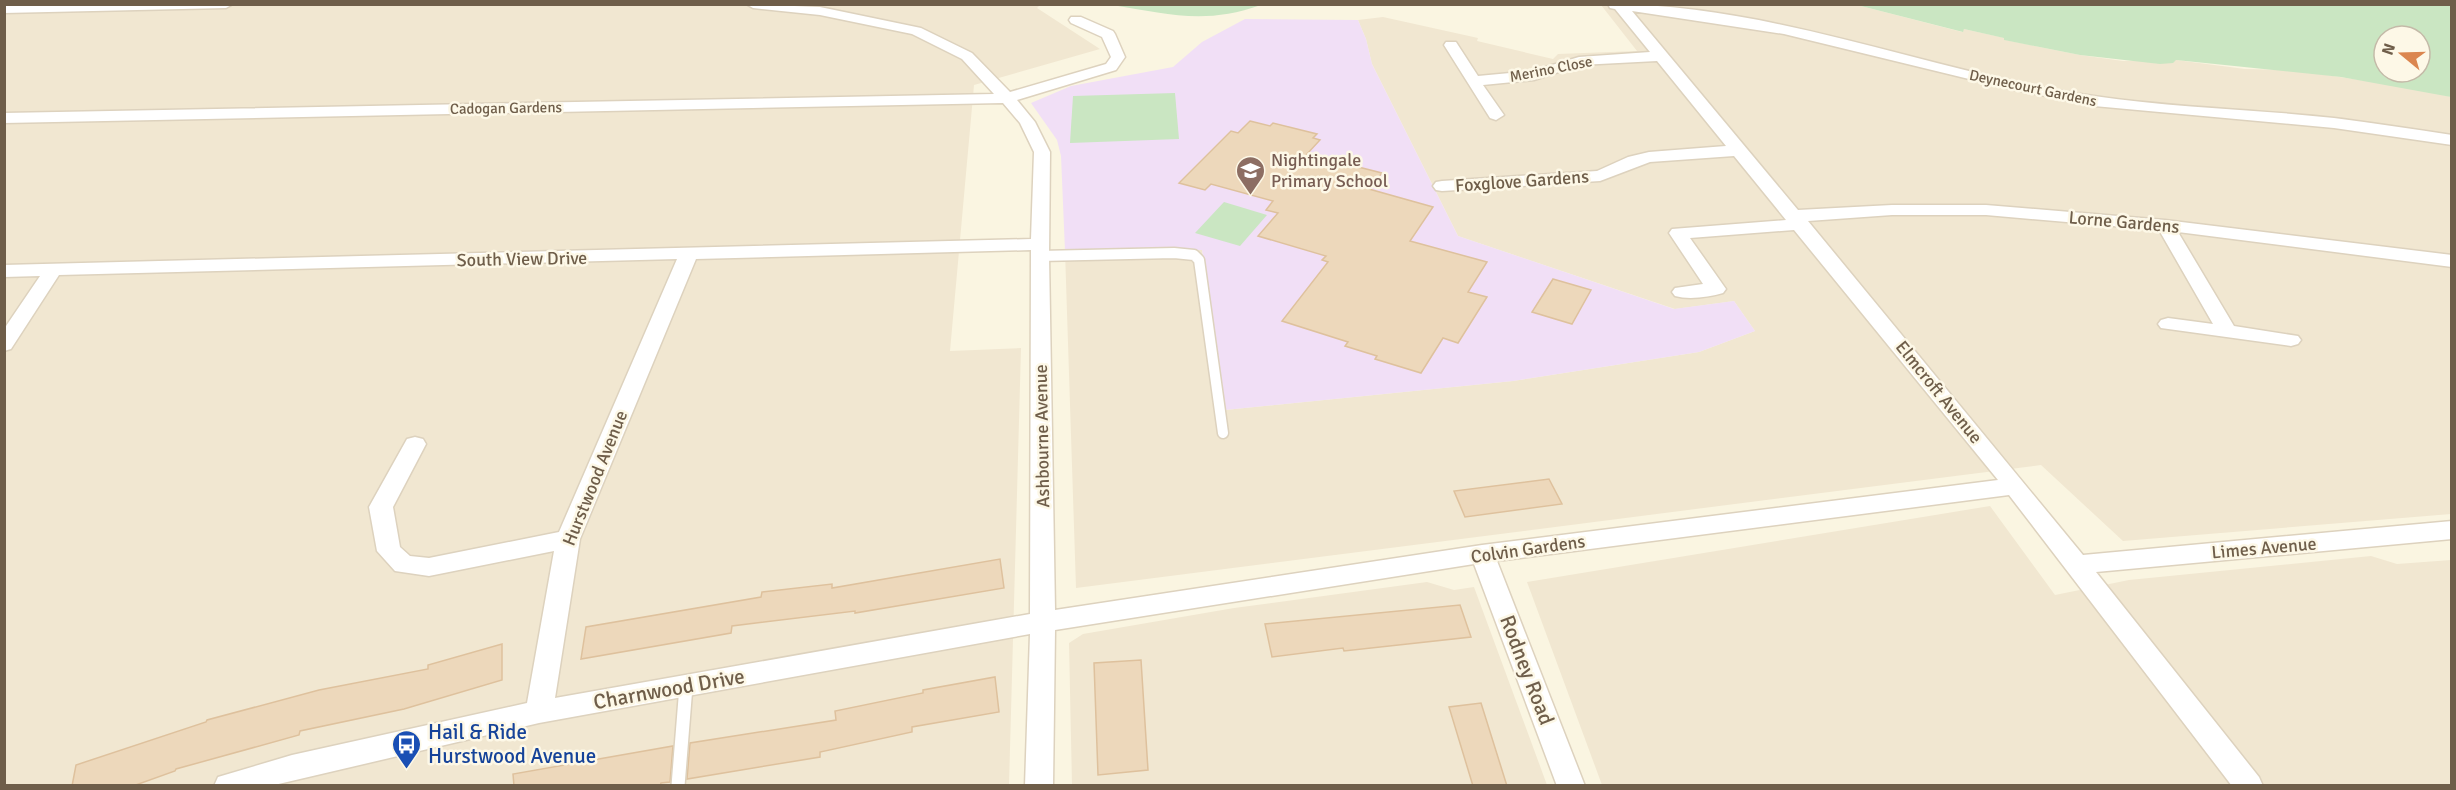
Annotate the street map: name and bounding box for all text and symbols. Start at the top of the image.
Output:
north arrow [2372,24,2432,84]
text: N [2377,41,2400,58]
street label: Merino Close [1508,52,1594,86]
street label: Deynecourt Gardens [1968,66,2099,110]
street label: Cadogan Gardens [450,98,563,118]
place label: Nightingale Primary School [1271,149,1388,192]
school or university icon: Nightingale Primary School [1234,154,1266,196]
street label: Foxglove Gardens [1454,165,1590,197]
street label: Lorne Gardens [2068,206,2180,238]
street label: South View Drive [457,247,587,271]
street label: Elmcroft Avenue [1891,336,1987,448]
street label: Ashbourne Avenue [1030,364,1054,508]
street label: Hurstwood Avenue [558,407,632,549]
street label: Colvin Gardens [1469,530,1587,568]
street label: Limes Avenue [2211,532,2317,564]
street label: Rodney Road [1494,611,1560,729]
street label: Charnwood Drive [591,663,747,715]
place label: Hail & Ride Hurstwood Avenue [428,719,596,769]
bus stop icon: Hail & Ride Hurstwood Avenue [391,728,423,770]

